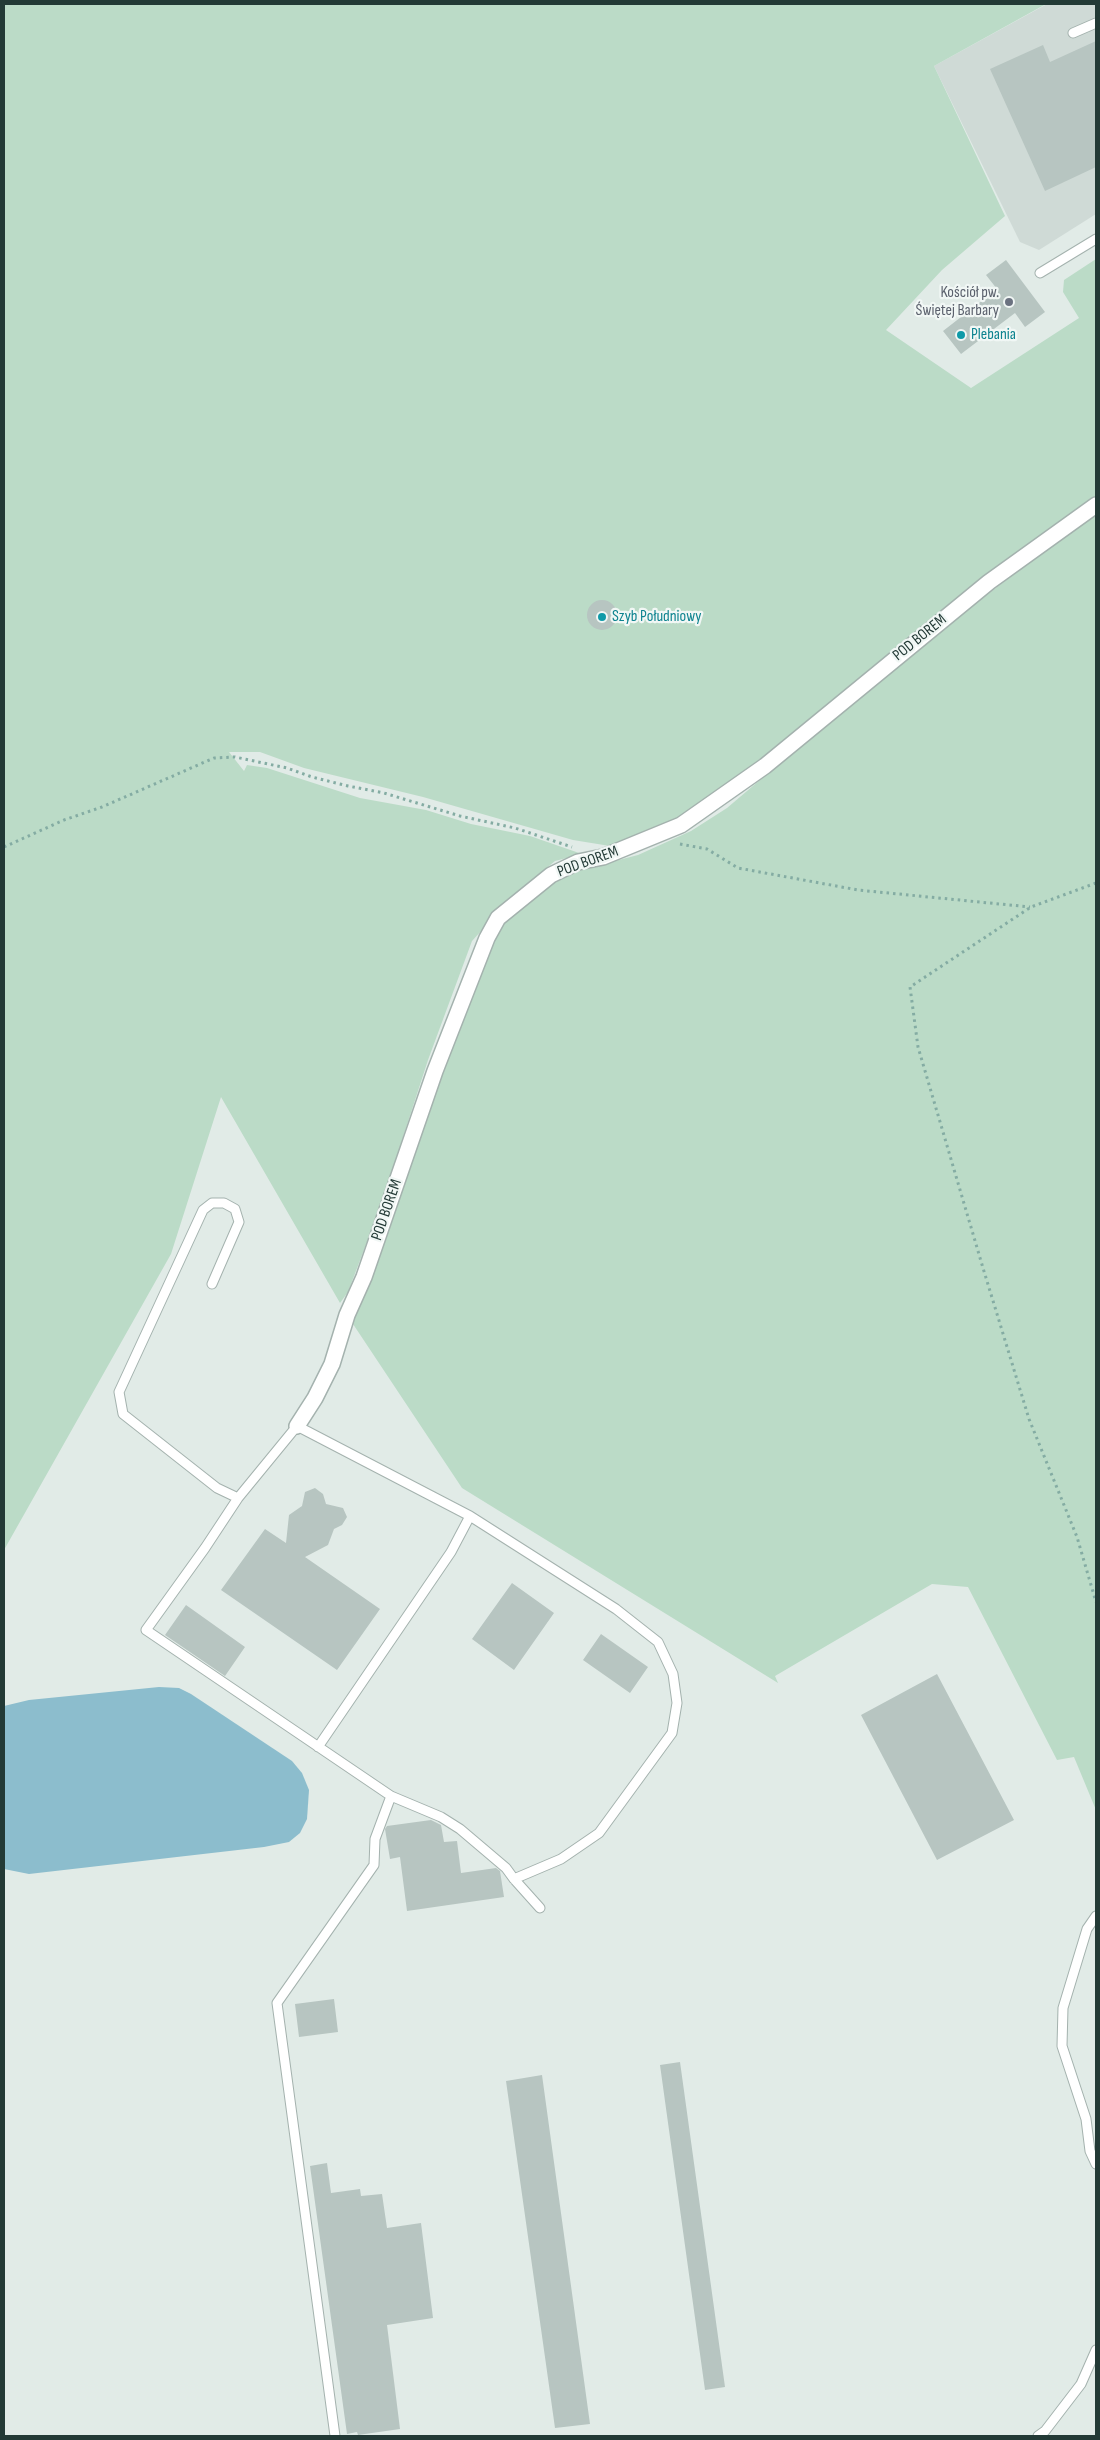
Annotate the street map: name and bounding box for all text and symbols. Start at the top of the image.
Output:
place label: Kościół pw. Świętej Barbary [916,283,999,321]
marker: Kościół pw. Świętej Barbary [1003,296,1015,308]
place label: Plebania [971,325,1016,345]
marker: Plebania [955,329,967,341]
place label: Szyb Południowy [612,607,701,627]
marker: Szyb Południowy [596,611,608,623]
street label: POD BOREM [889,611,951,665]
street label: POD BOREM [555,842,621,882]
street label: POD BOREM [368,1177,406,1243]

